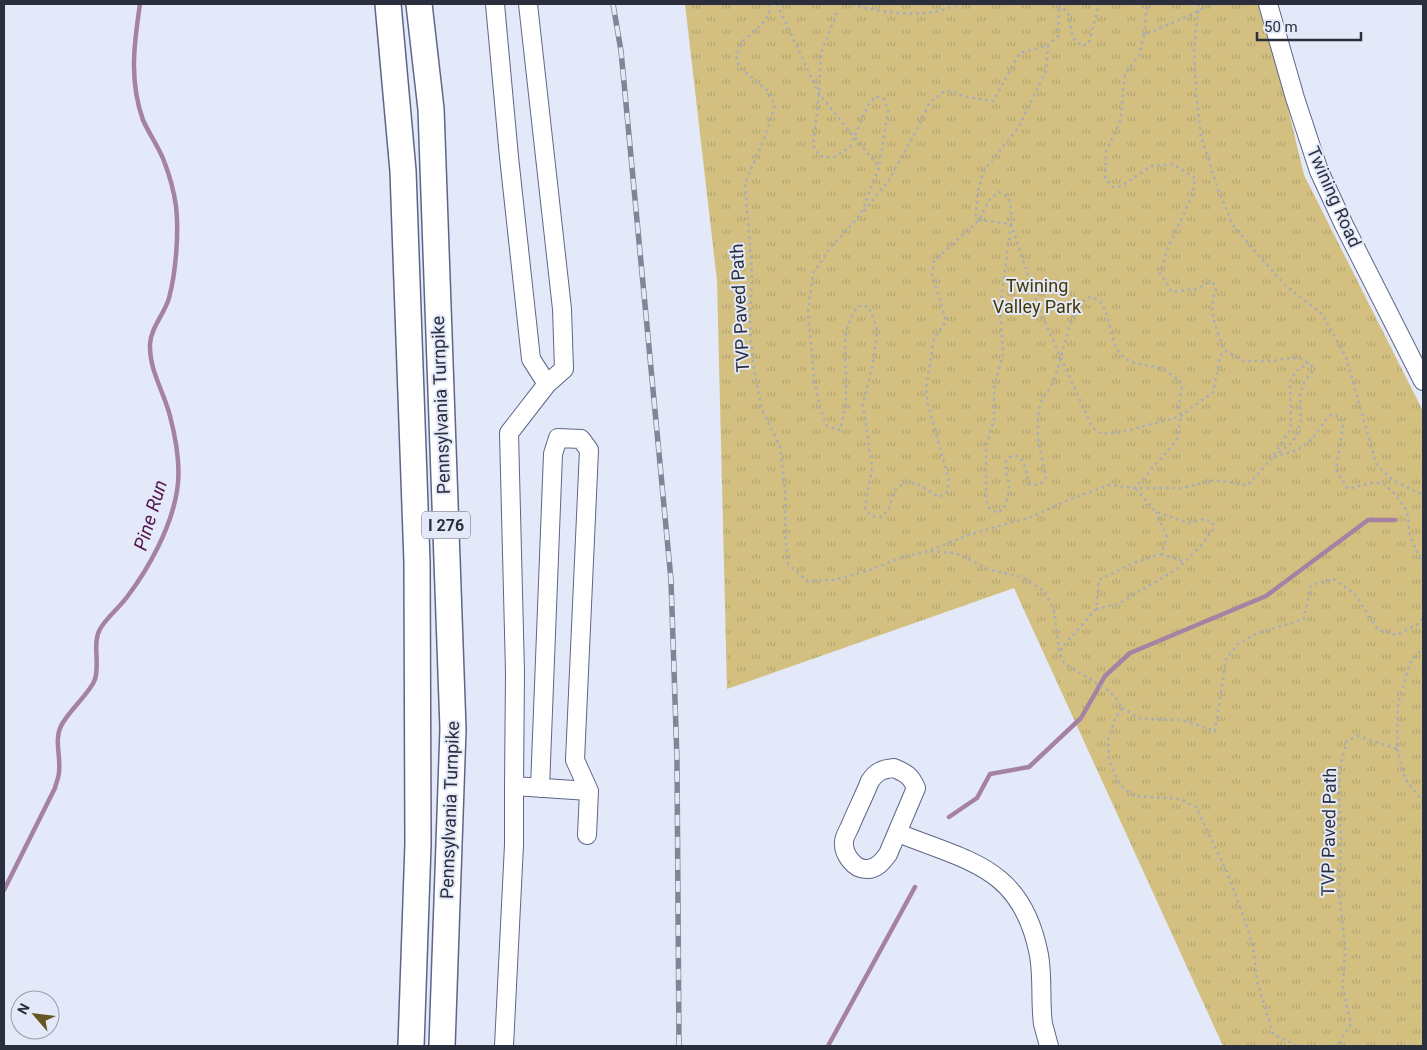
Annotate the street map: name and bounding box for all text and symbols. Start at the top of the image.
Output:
scale bar [1257,10,1361,42]
text: 50 m [1264,18,1298,36]
street label: Twining Road [1303,143,1366,251]
street label: TVP Paved Path [726,243,753,373]
park label: Twining Valley Park [993,275,1082,317]
street label: Pennsylvania Turnpike [427,316,454,494]
water label: Pine Run [129,477,172,553]
road number: I 276 [422,512,470,538]
street label: Pennsylvania Turnpike [436,721,463,899]
street label: TVP Paved Path [1317,767,1340,897]
north arrow [10,990,60,1040]
text: N [14,1001,33,1017]

